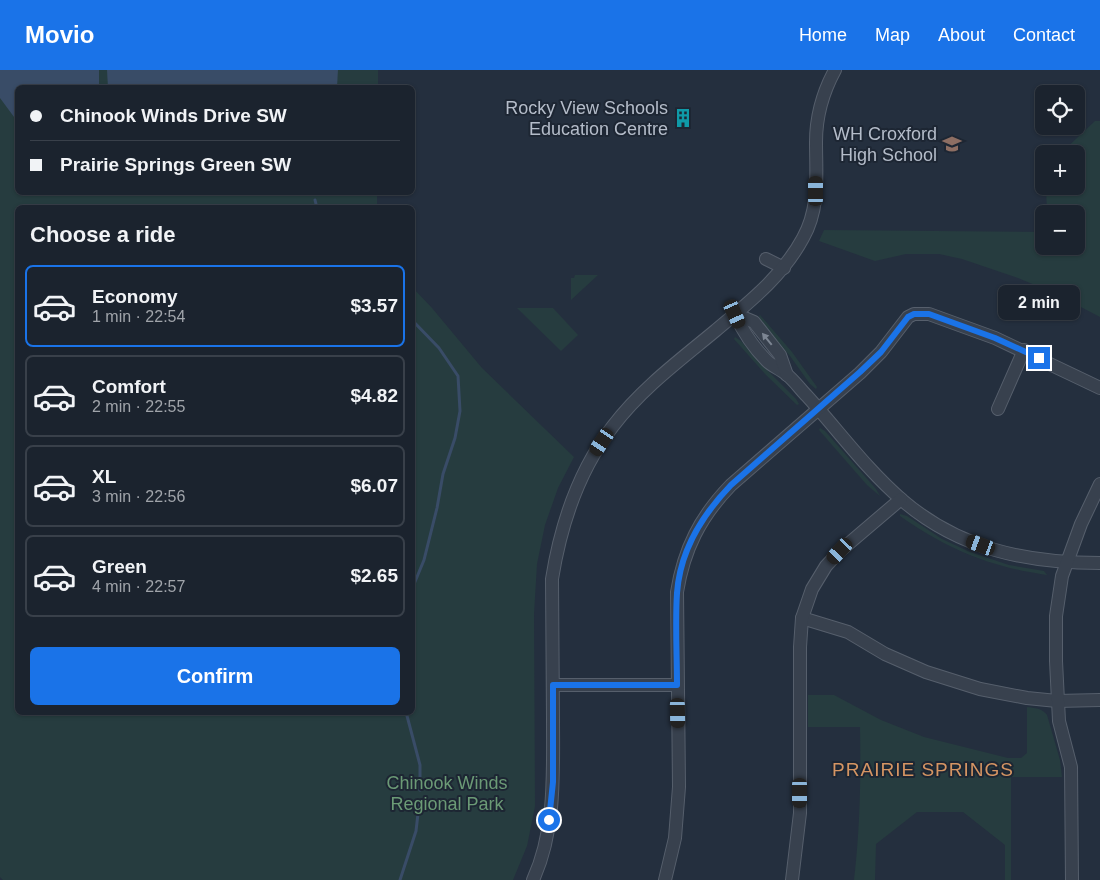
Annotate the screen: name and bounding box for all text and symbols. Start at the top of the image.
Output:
text: Movio [25,21,94,48]
text: Home [799,25,847,45]
text: Map [875,25,910,45]
text: About [938,25,985,45]
text: Contact [1013,25,1075,45]
map controls [1035,85,1085,255]
button: locate [1035,85,1085,135]
place label: Rocky View Schools Education Centre [505,98,668,139]
text: Chinook Winds Drive SW [60,105,287,126]
building icon: Rocky View Schools Education Centre [672,107,694,129]
place label: WH Croxford High School [833,124,937,165]
school or university icon: WH Croxford High School [941,133,963,155]
button: + [1035,145,1085,195]
text: Prairie Springs Green SW [60,154,291,175]
car [808,176,823,206]
button: − [1035,205,1085,255]
text: Choose a ride [30,222,175,247]
icon: car [32,284,77,329]
text: Economy [92,286,178,307]
callout: 2 min [998,286,1080,320]
text: 2 min [1018,294,1060,311]
text: $3.57 [350,295,398,316]
car [722,297,747,331]
text: 1 min · 22:54 [92,308,185,325]
one-way arrow [762,333,773,346]
route end [1028,347,1050,369]
icon: car [32,374,77,419]
text: Comfort [92,376,166,397]
text: $4.82 [350,385,398,406]
text: 2 min · 22:55 [92,398,185,415]
car [587,425,616,459]
icon: car [32,464,77,509]
text: XL [92,466,116,487]
text: $6.07 [350,475,398,496]
text: 3 min · 22:56 [92,488,185,505]
car [964,533,997,557]
car [824,535,855,567]
icon: car [32,554,77,599]
text: Green [92,556,147,577]
text: $2.65 [350,565,398,586]
text: 4 min · 22:57 [92,578,185,595]
button: Confirm [30,647,400,705]
car [670,698,685,728]
district label: PRAIRIE SPRINGS [832,759,1014,780]
park label: Chinook Winds Regional Park [386,773,508,814]
car [792,778,807,808]
route start [538,809,560,831]

